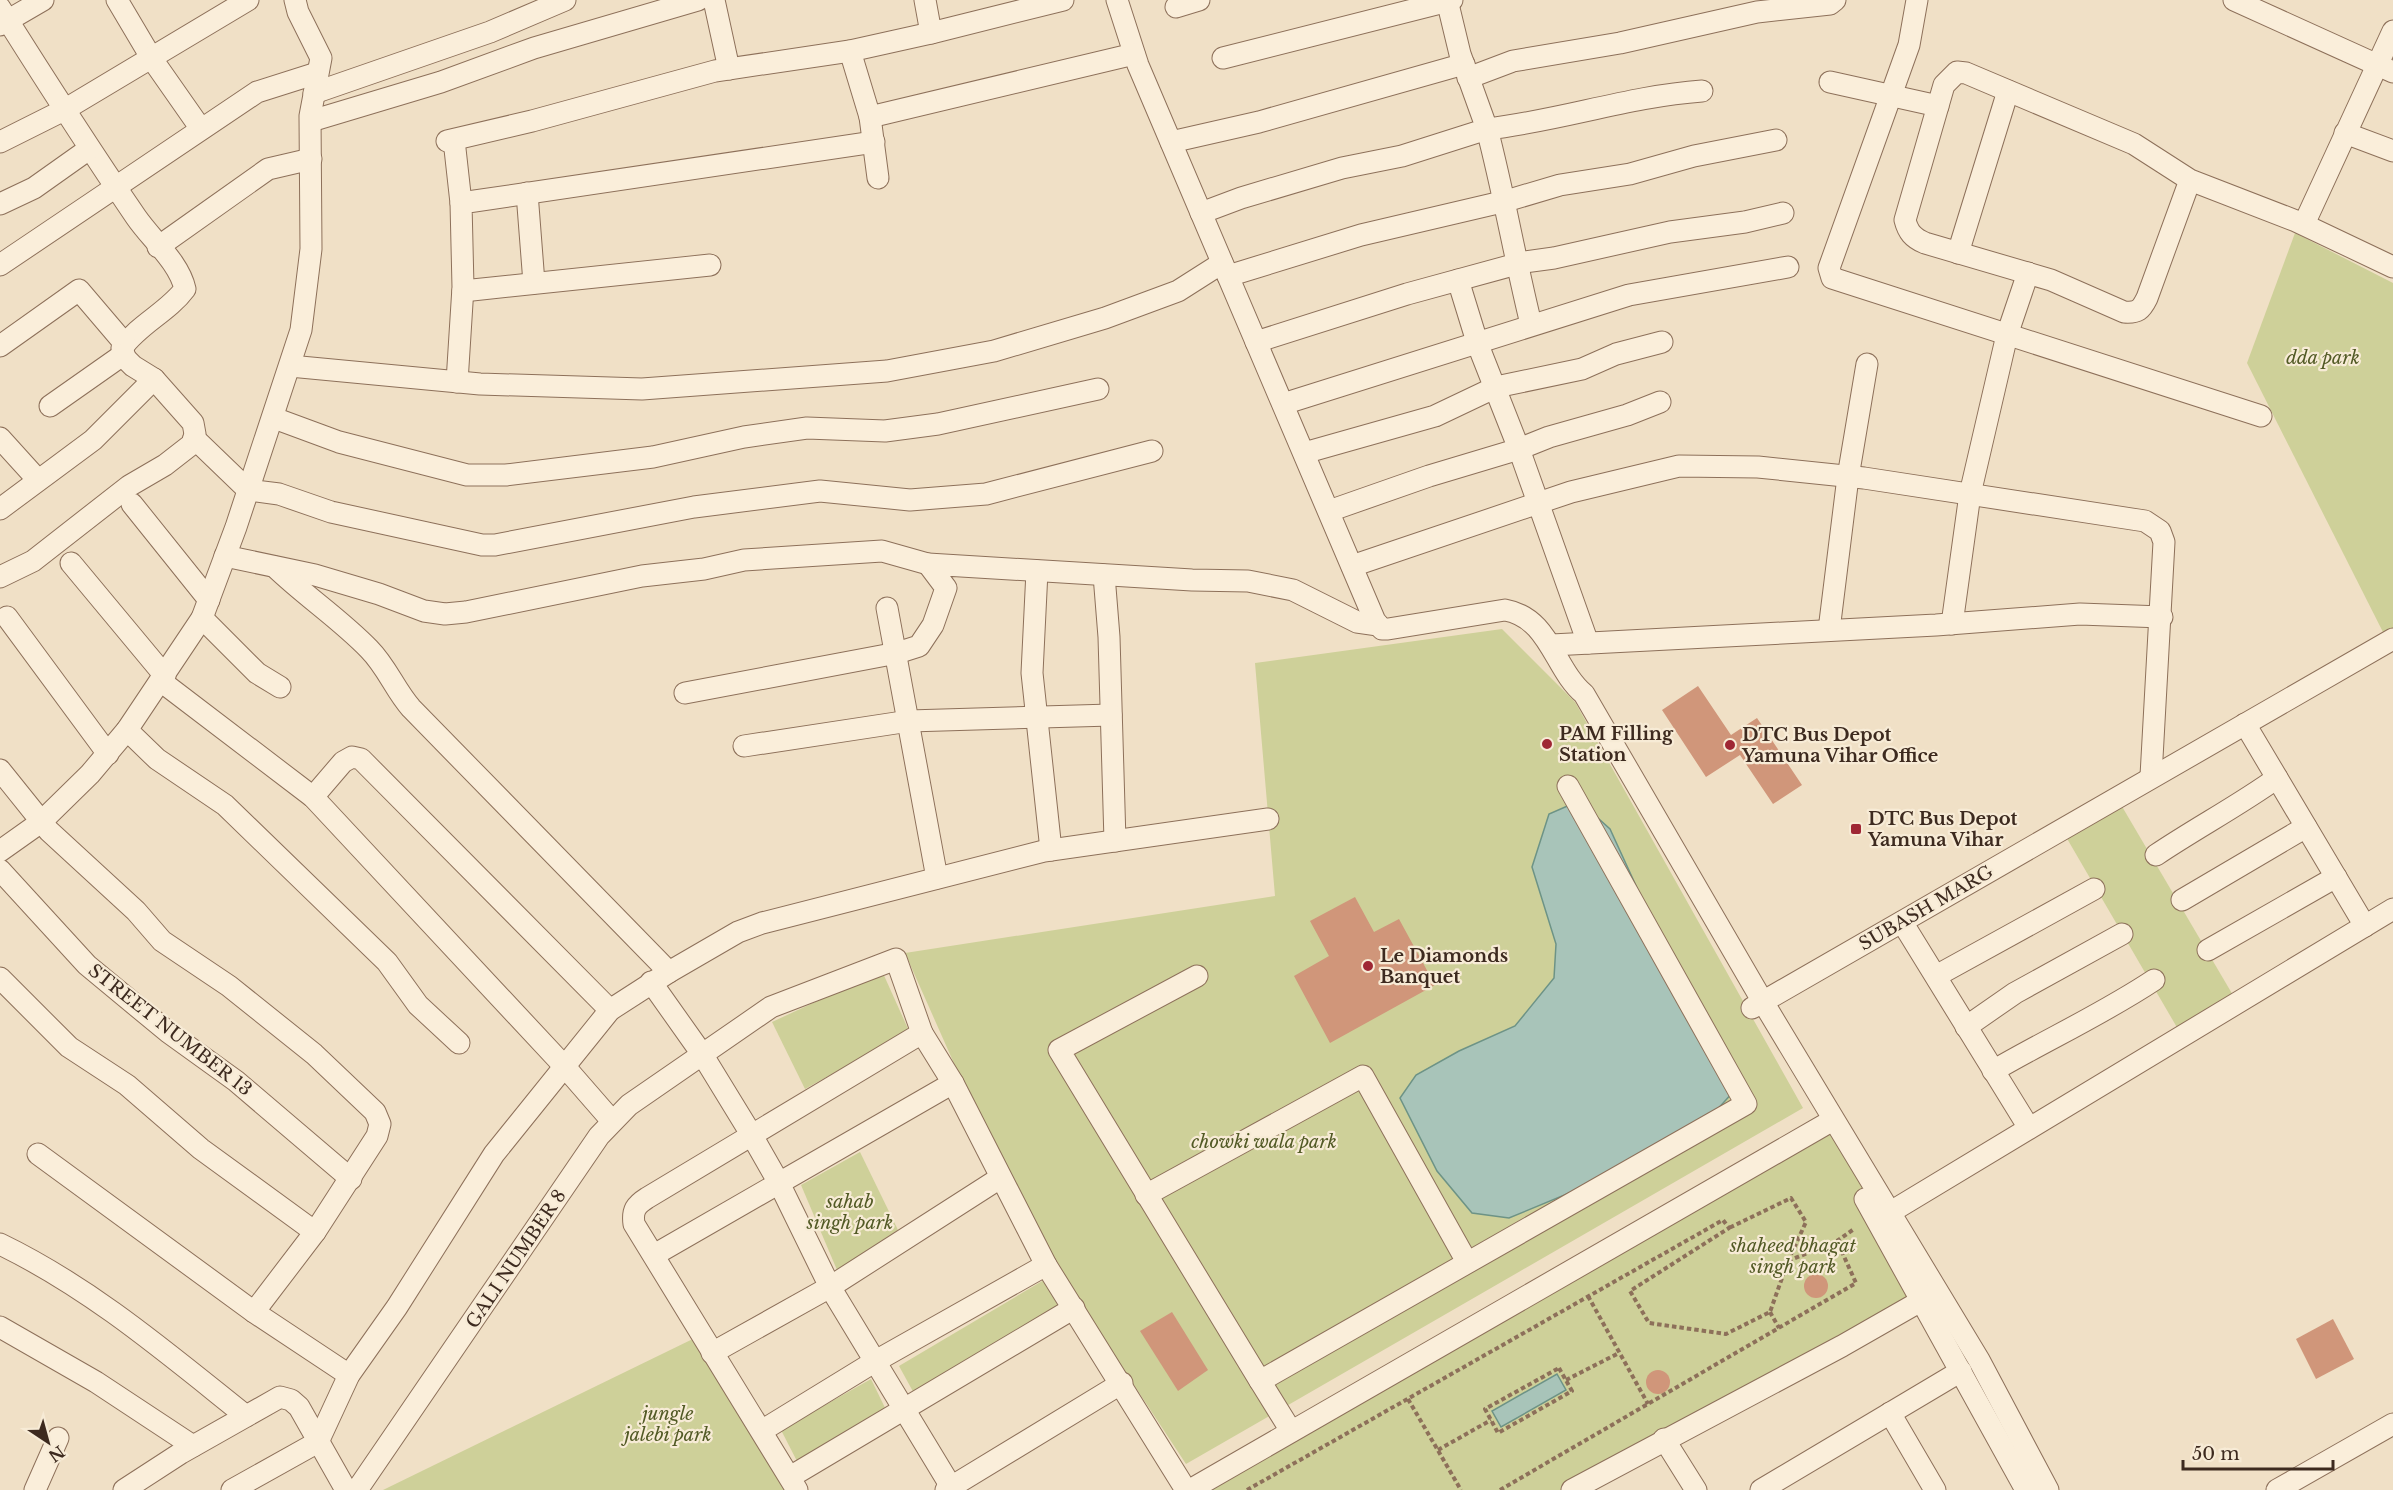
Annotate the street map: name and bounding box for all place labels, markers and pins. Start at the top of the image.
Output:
place label: PAM Filling Station [1559,723,1674,766]
place label: DTC Bus Depot Yamuna Vihar Office [1741,724,1938,767]
marker: PAM Filling Station [1540,737,1554,751]
marker: DTC Bus Depot Yamuna Vihar Office [1723,738,1737,752]
place label: DTC Bus Depot Yamuna Vihar [1867,808,2018,851]
marker: DTC Bus Depot Yamuna Vihar [1849,822,1863,836]
place label: Le Diamonds Banquet [1380,945,1508,988]
marker: Le Diamonds Banquet [1361,959,1375,973]

